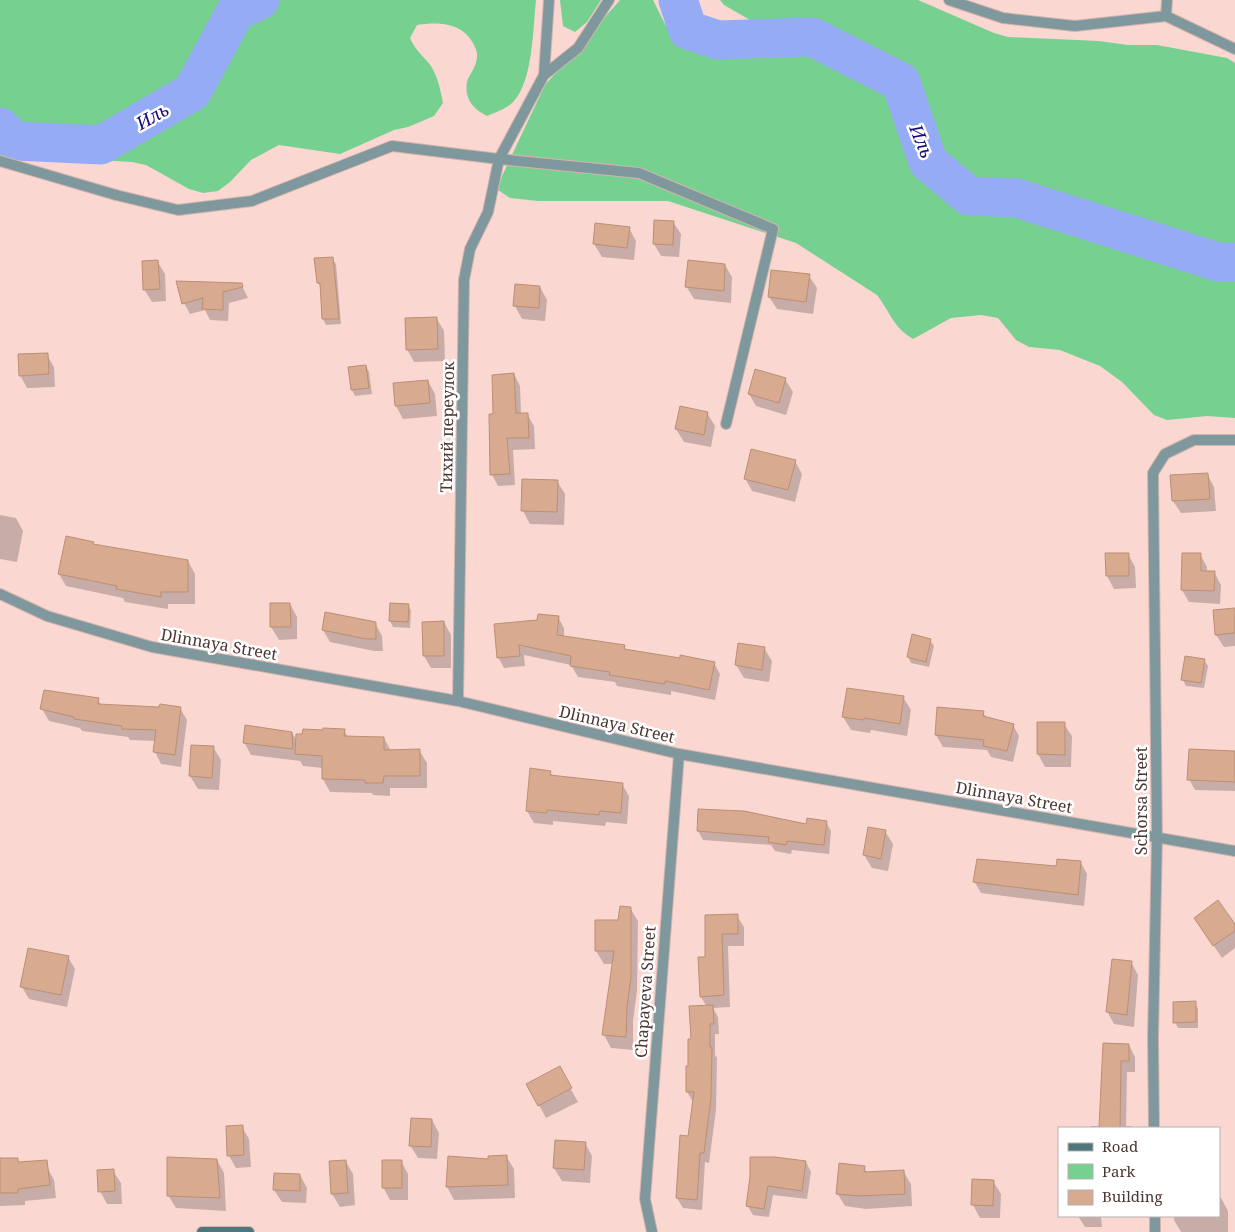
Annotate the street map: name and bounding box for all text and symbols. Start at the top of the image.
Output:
water label: Иль [130,97,173,135]
water label: Иль [904,120,940,161]
street label: Тихий переулок [435,361,459,493]
street label: Dlinnaya Street [159,623,279,665]
street label: Dlinnaya Street [557,700,677,748]
street label: Schorsa Street [1130,746,1152,855]
street label: Dlinnaya Street [954,776,1074,818]
street label: Chapayeva Street [629,925,661,1059]
legend [1058,1127,1220,1217]
text: Road [1102,1136,1138,1156]
text: Park [1102,1161,1136,1181]
text: Building [1102,1186,1163,1206]

